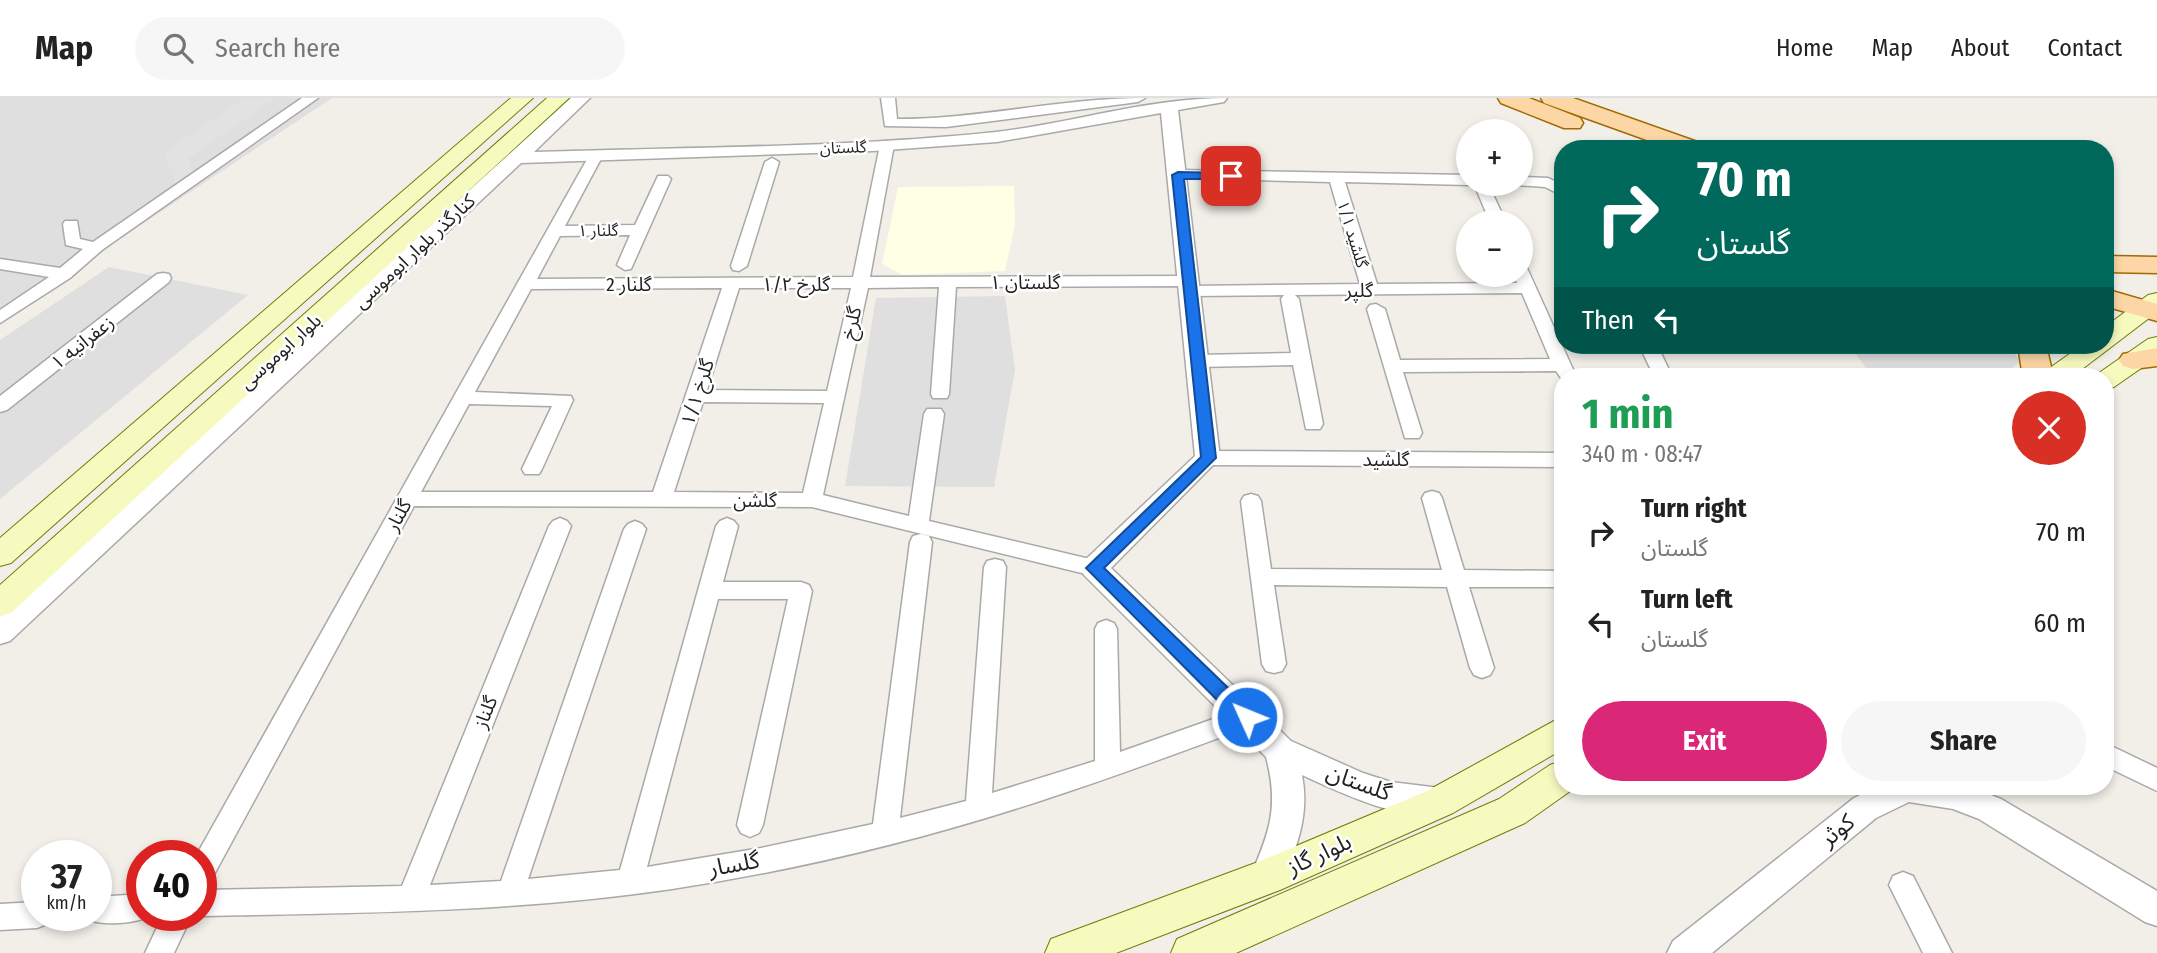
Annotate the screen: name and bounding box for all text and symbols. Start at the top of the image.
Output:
search box [135,17,625,80]
text: Map [35,28,93,68]
icon: search [159,29,197,67]
text: Search here [215,33,340,64]
text: Home [1776,34,1833,62]
text: Map [1871,34,1913,62]
text: About [1951,34,2009,62]
text: Contact [2047,34,2122,62]
map controls [1456,119,1533,287]
button: + [1456,119,1533,196]
street label: گلستان [819,137,867,158]
pin [1201,146,1261,206]
text: 70 m [1697,150,1792,209]
icon: arrive [1212,157,1250,195]
icon: right [1582,168,1673,259]
street label: کنارگذر بلوار ابوموسی [349,188,481,314]
street label: گلشید ۱/۱ [1333,198,1372,270]
button: − [1456,210,1533,287]
street label: گلنار ۱ [578,221,619,240]
text: گلستان [1697,224,1790,262]
street label: گلستان ۱ [990,271,1061,294]
street label: گلنار 2 [606,273,653,296]
street label: گلرخ ۱/۲ [762,273,831,298]
street label: گلپر [1344,279,1374,303]
icon: left [1648,301,1686,339]
street label: گلرخ [837,303,869,342]
text: Then [1582,305,1634,336]
street label: بلوار ابوموسی [235,309,326,394]
street label: زعفرانیه ۱ [46,311,118,374]
street label: گلرخ ۱/۱ [676,355,721,429]
text: 1 min [1582,389,1673,439]
button: close [2012,391,2086,465]
text: 340 m · 08:47 [1582,440,1702,468]
street label: گلشید [1363,448,1411,471]
street label: گلشن [733,489,778,512]
text: Turn right [1641,493,1747,524]
street label: گلنار [380,494,417,536]
icon: right [1582,514,1620,552]
text: 70 m [2036,517,2086,548]
text: گلستان [1641,534,1708,562]
text: Turn left [1641,584,1733,615]
icon: left [1582,605,1620,643]
text: 60 m [2033,608,2086,639]
text: گلستان [1641,625,1708,653]
position arrow [1210,680,1284,754]
street label: گلناز [468,692,503,733]
button: Exit [1582,701,1827,781]
button: Share [1841,701,2086,781]
street label: گلستان [1323,757,1396,807]
street label: کوثر [1813,807,1860,853]
street label: بلوار گاز [1281,827,1356,881]
speed limit sign: 40 [126,840,217,931]
street label: گلسار [705,846,762,882]
text: 37 [51,855,82,897]
text: km/h [46,892,87,914]

